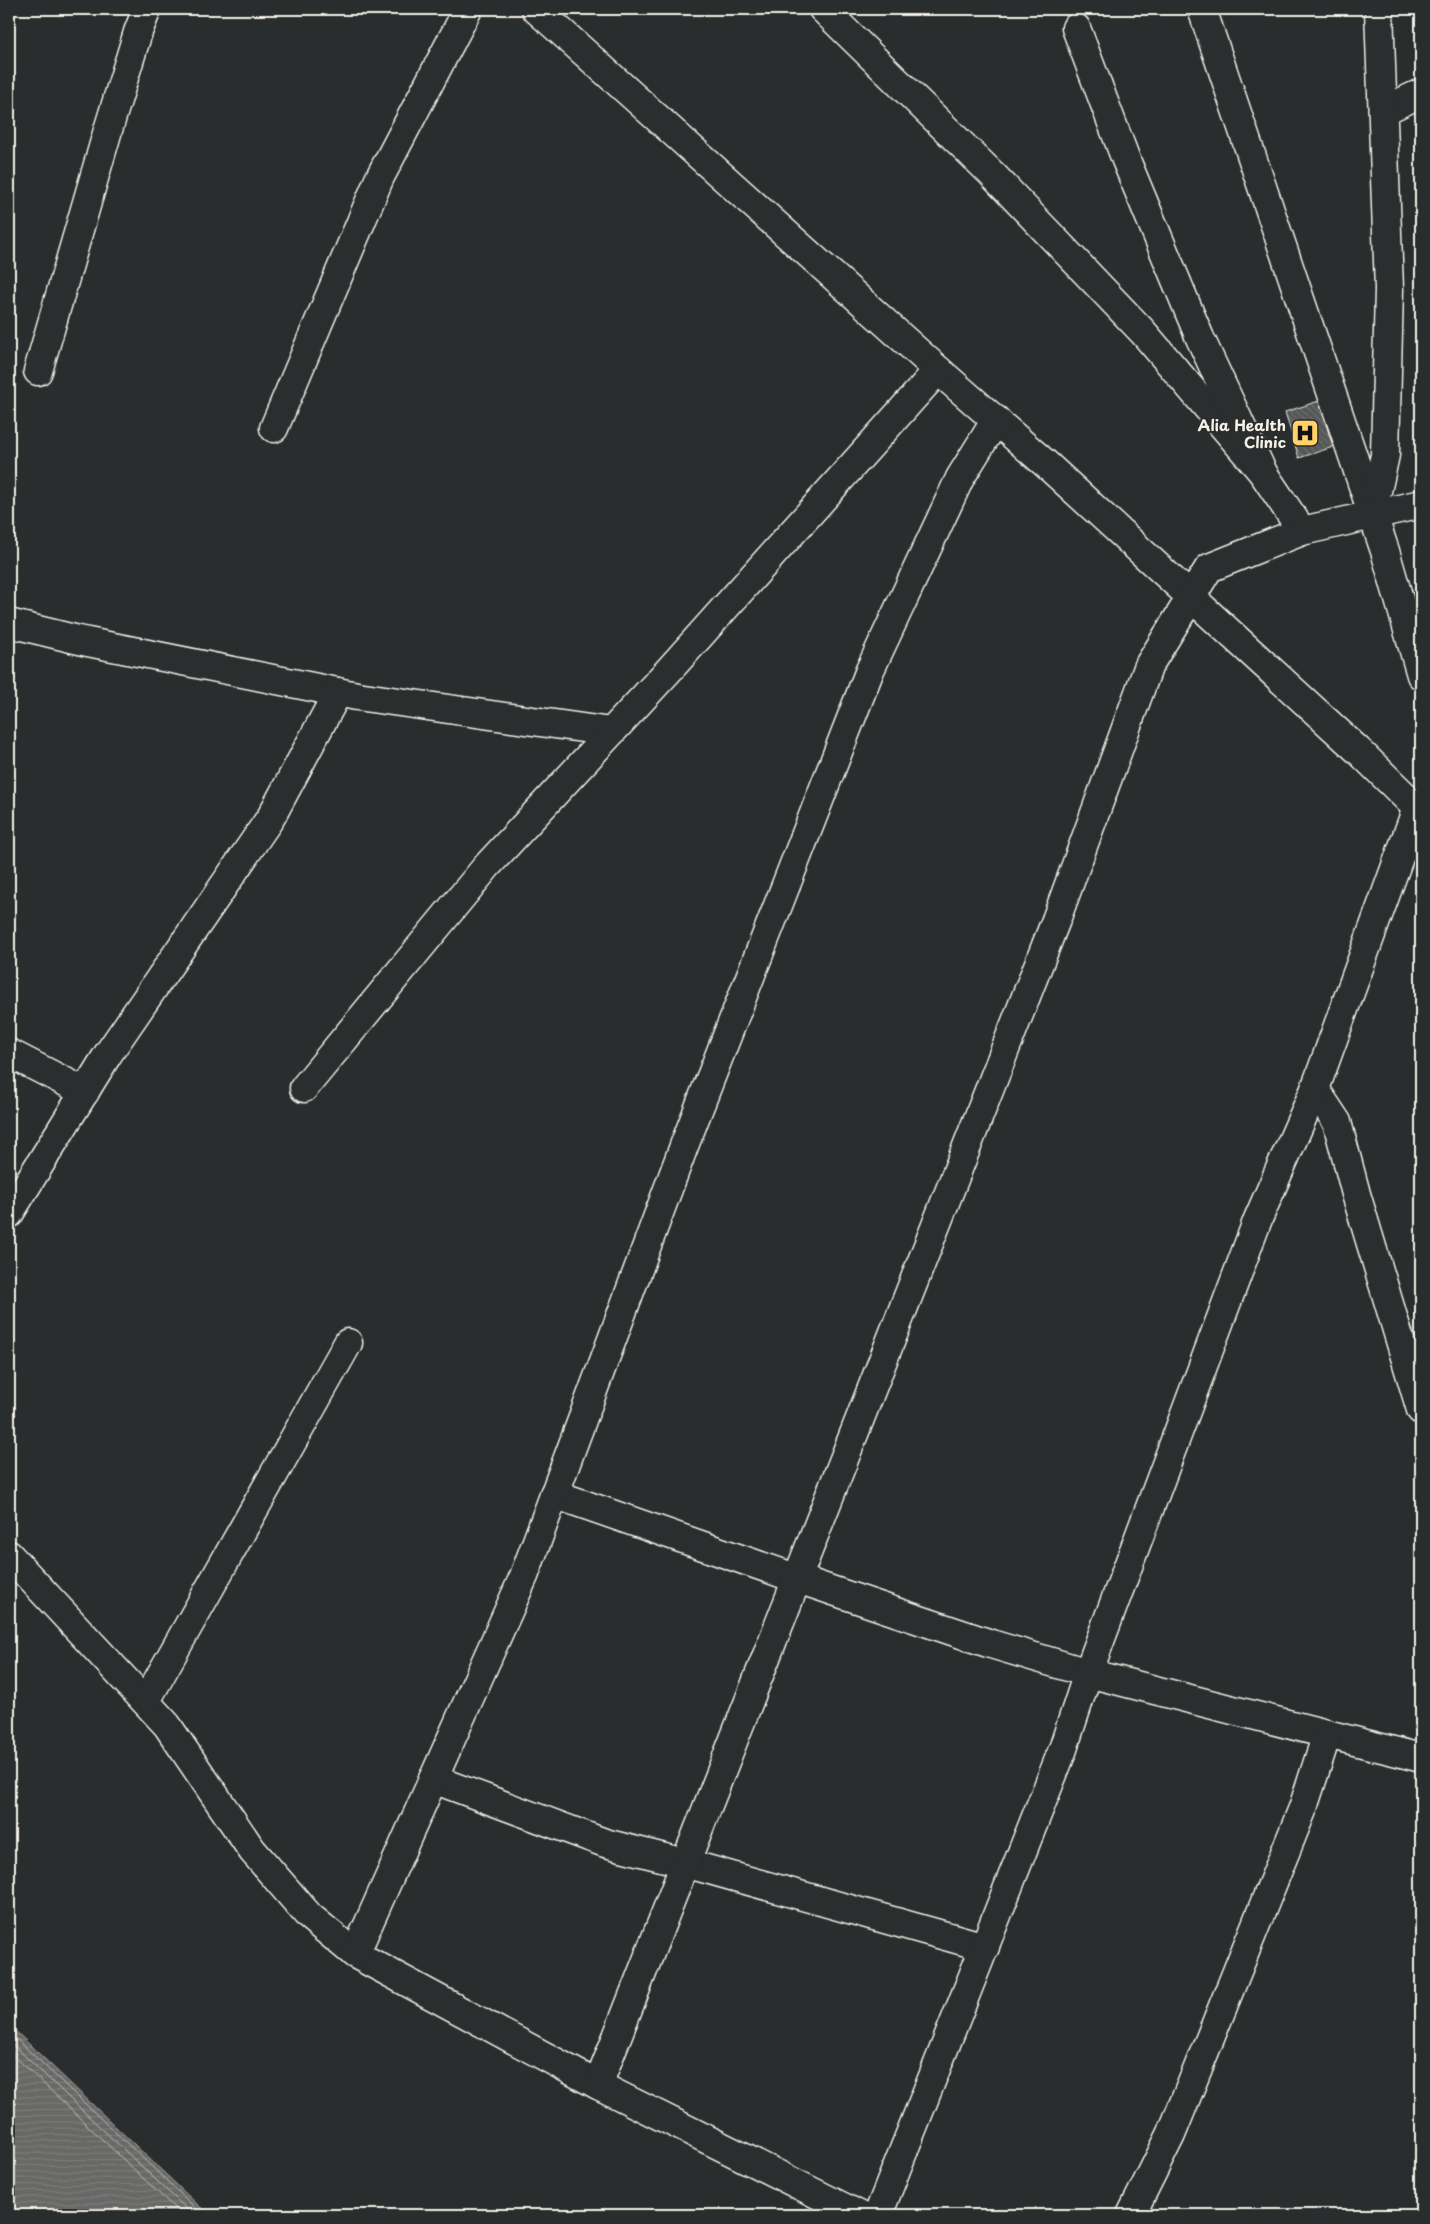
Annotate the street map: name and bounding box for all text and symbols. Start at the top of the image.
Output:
place label: Alia Health Clinic [1198,413,1286,453]
hospital icon: Alia Health Clinic [1290,418,1320,448]

